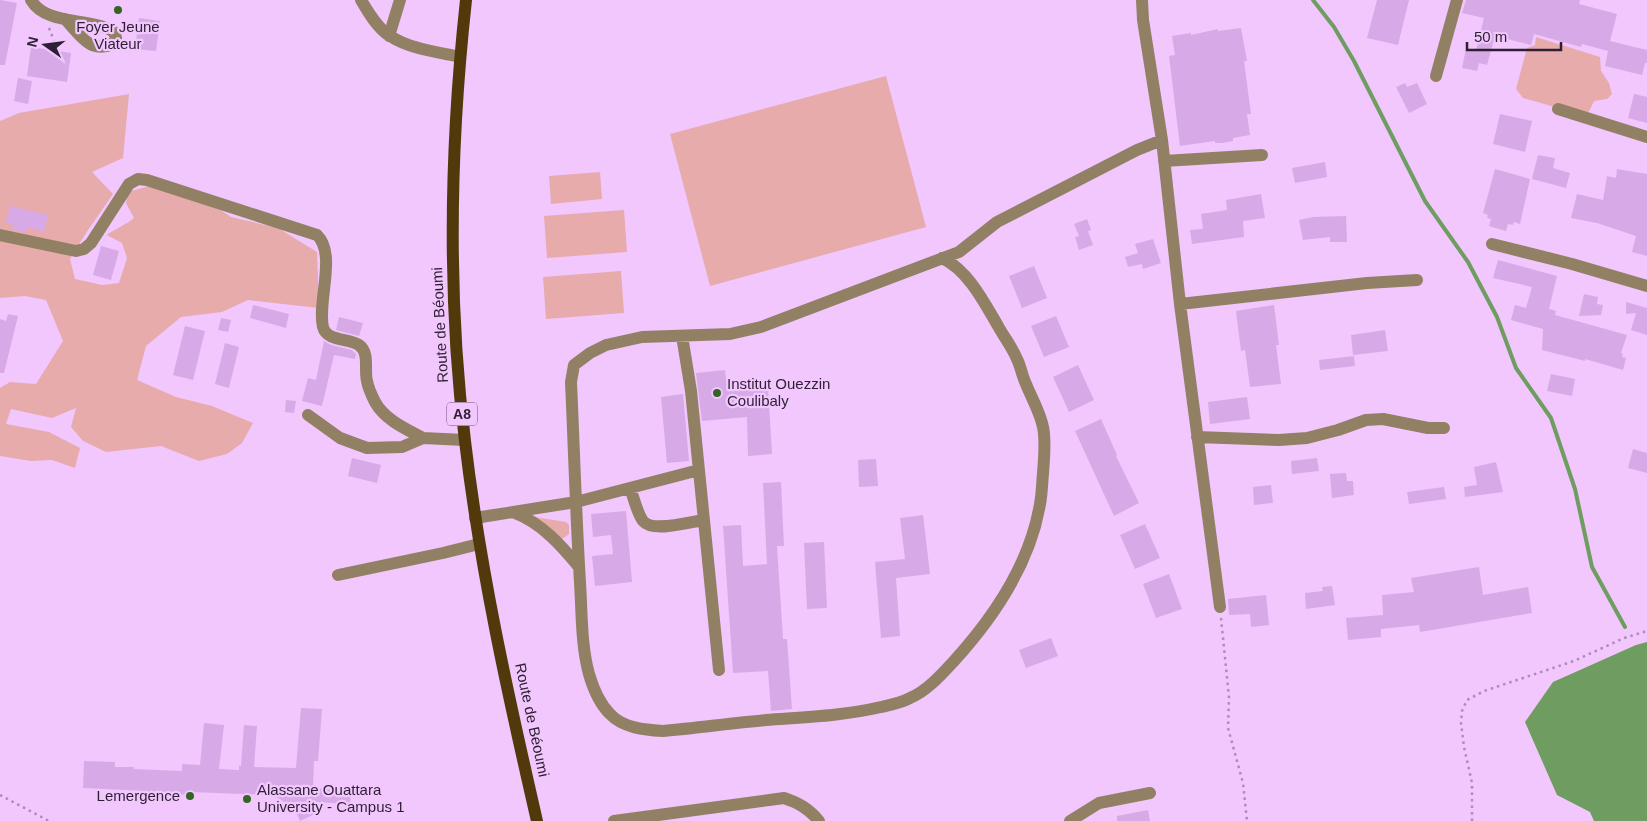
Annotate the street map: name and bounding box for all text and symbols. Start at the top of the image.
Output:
marker: Foyer Jeune Viateur [112,4,124,16]
place label: Foyer Jeune Viateur [76,18,160,52]
north arrow [20,20,70,70]
scale bar [1467,20,1561,52]
text: 50 m [1474,28,1507,45]
text: N [23,35,41,49]
street label: Route de Béoumi [428,267,451,383]
place label: Institut Ouezzin Coulibaly [727,375,830,409]
marker: Institut Ouezzin Coulibaly [711,387,723,399]
road number: A8 [447,402,477,426]
street label: Route de Béoumi [512,661,553,778]
place label: Alassane Ouattara University - Campus 1 [257,781,405,815]
place label: Lemergence [97,787,180,804]
marker: Lemergence [184,790,196,802]
marker: Alassane Ouattara University - Campus 1 [241,793,253,805]

